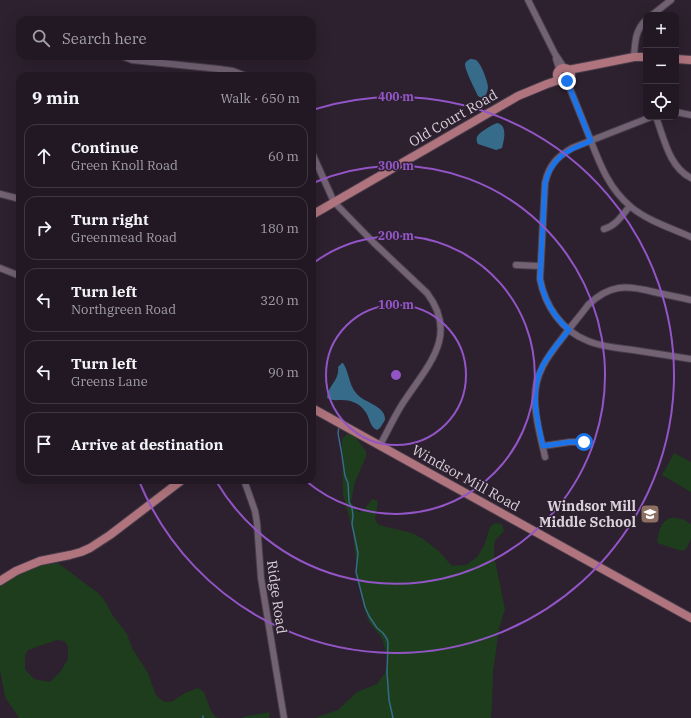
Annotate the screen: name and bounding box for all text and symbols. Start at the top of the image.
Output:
map controls [643,12,679,120]
button: + [643,12,679,48]
search box [16,16,316,60]
icon: search [30,27,52,49]
text: Search here [62,29,147,48]
button: − [643,48,679,84]
route end [558,72,576,90]
button: locate [643,84,679,120]
street label: Old Court Road [405,85,501,151]
text: 9 min [32,87,80,109]
text: 400 m [378,89,414,104]
text: Walk · 650 m [221,90,300,107]
text: Continue [71,138,138,157]
icon: ahead [33,145,55,167]
text: 60 m [268,148,299,165]
text: Green Knoll Road [71,157,178,174]
text: 300 m [378,158,414,173]
text: Turn right [71,210,149,229]
icon: right [33,217,55,239]
text: 180 m [260,220,299,237]
text: 200 m [378,228,414,243]
text: Greenmead Road [71,229,177,246]
text: Turn left [71,282,137,301]
icon: left [33,289,55,311]
text: 320 m [260,292,299,309]
text: 100 m [378,297,414,312]
text: Northgreen Road [71,301,176,318]
text: Turn left [71,354,137,373]
icon: left [33,361,55,383]
text: 90 m [268,364,299,381]
centre of rings [389,368,403,382]
text: Greens Lane [71,373,148,390]
icon: arrive [33,433,55,455]
route start [575,433,593,451]
text: Arrive at destination [71,435,223,454]
street label: Windsor Mill Road [409,441,524,515]
place label: Windsor Mill Middle School [539,497,636,531]
school or university icon: Windsor Mill Middle School [639,503,661,525]
street label: Ridge Road [263,559,291,635]

